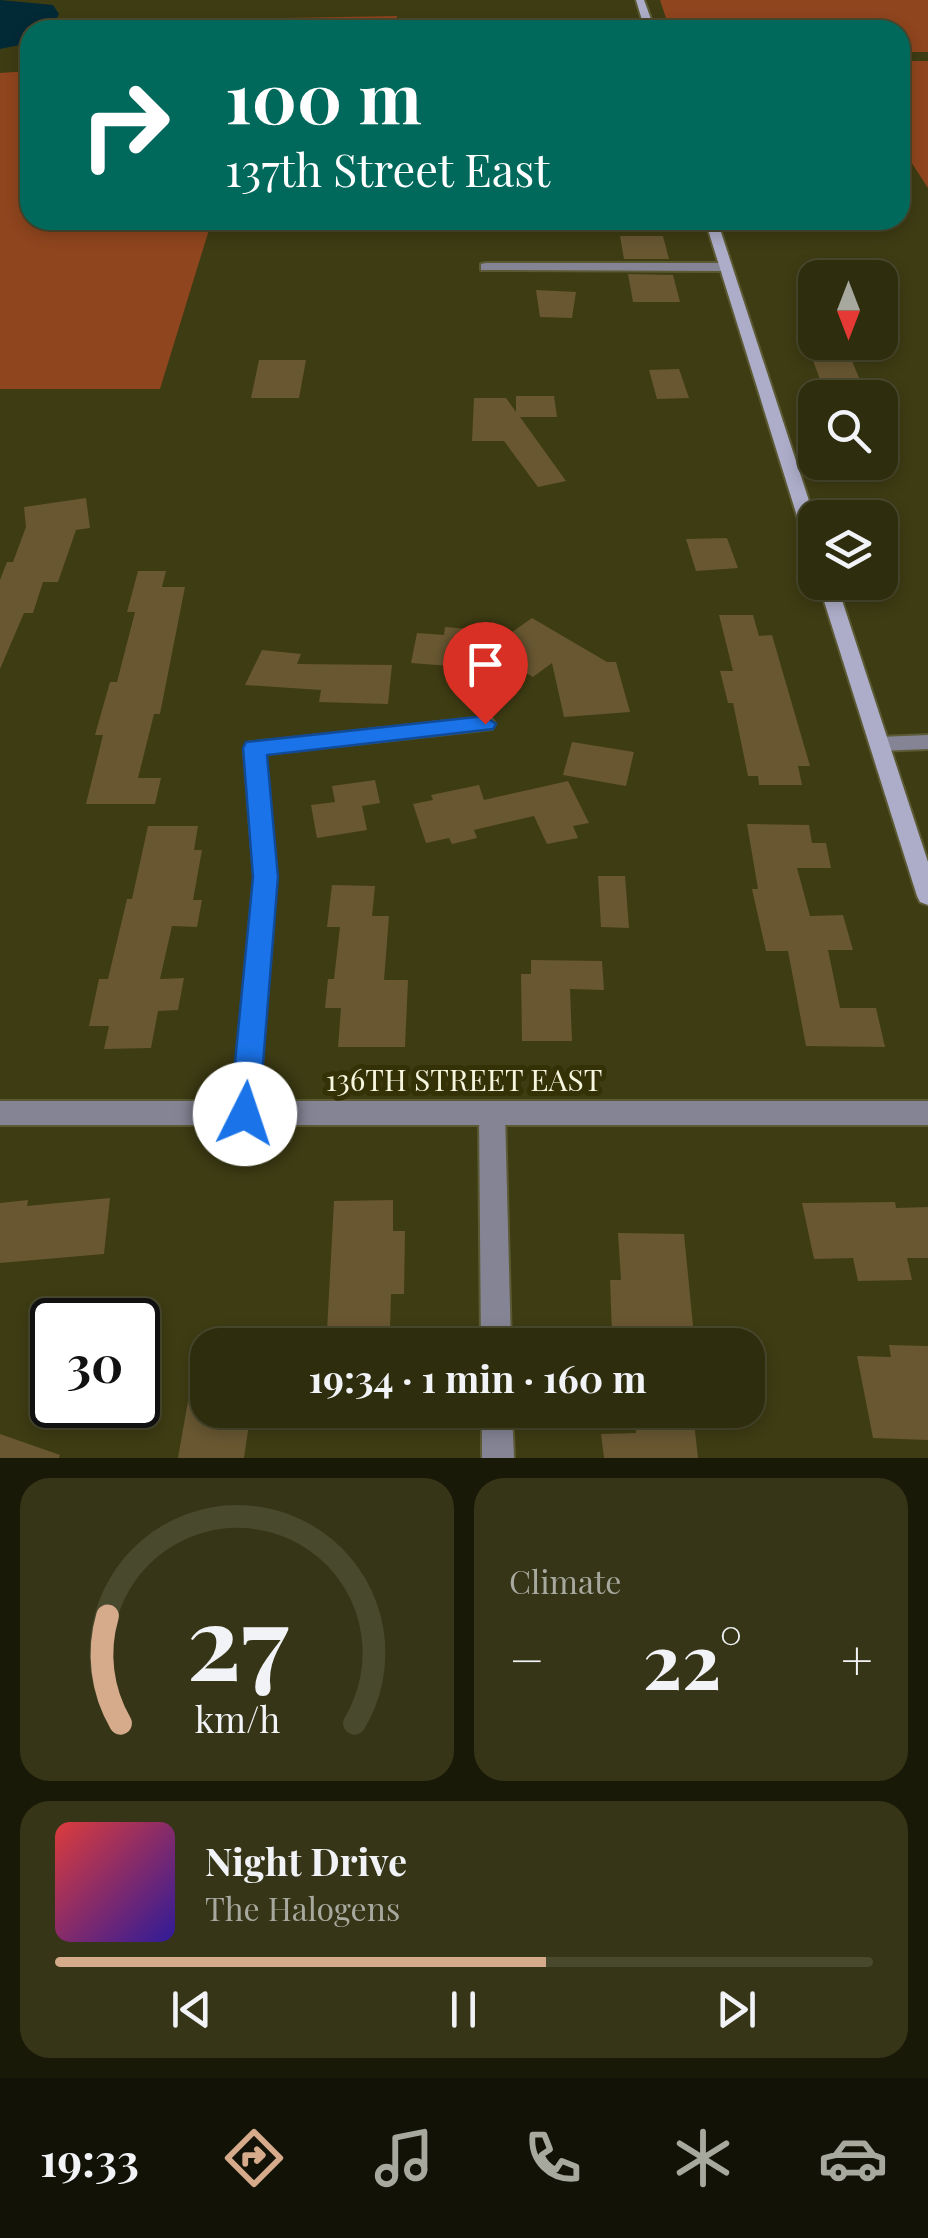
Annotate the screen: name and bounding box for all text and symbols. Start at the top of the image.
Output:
text: 100 m [225,48,422,142]
icon: right [60,60,190,190]
text: 137th Street East [225,138,550,198]
north arrow [798,260,898,360]
map controls [798,260,898,600]
button: search [798,380,898,480]
button: layers [798,500,898,600]
pin [443,622,528,725]
icon: arrive [458,637,513,692]
street label: 136TH STREET EAST [326,1059,602,1099]
position arrow [193,1062,297,1166]
speed limit sign: 30 [30,1298,160,1428]
text: 19:34 · 1 min · 160 m [308,1352,647,1403]
text: Climate [509,1559,621,1602]
text: 27 [186,1568,289,1707]
text: 22° [643,1608,743,1708]
text: − [509,1621,545,1695]
text: + [841,1621,873,1695]
text: km/h [194,1694,280,1742]
text: Night Drive [205,1835,407,1886]
text: The Halogens [205,1886,400,1929]
icon: previous [164,1982,219,2037]
icon: pause [436,1982,491,2037]
icon: next [709,1982,764,2037]
icon: directions [219,2123,289,2193]
icon: music [369,2123,439,2193]
icon: phone [518,2123,588,2193]
icon: climate [668,2123,738,2193]
icon: car [818,2123,888,2193]
text: 19:33 [40,2128,139,2188]

